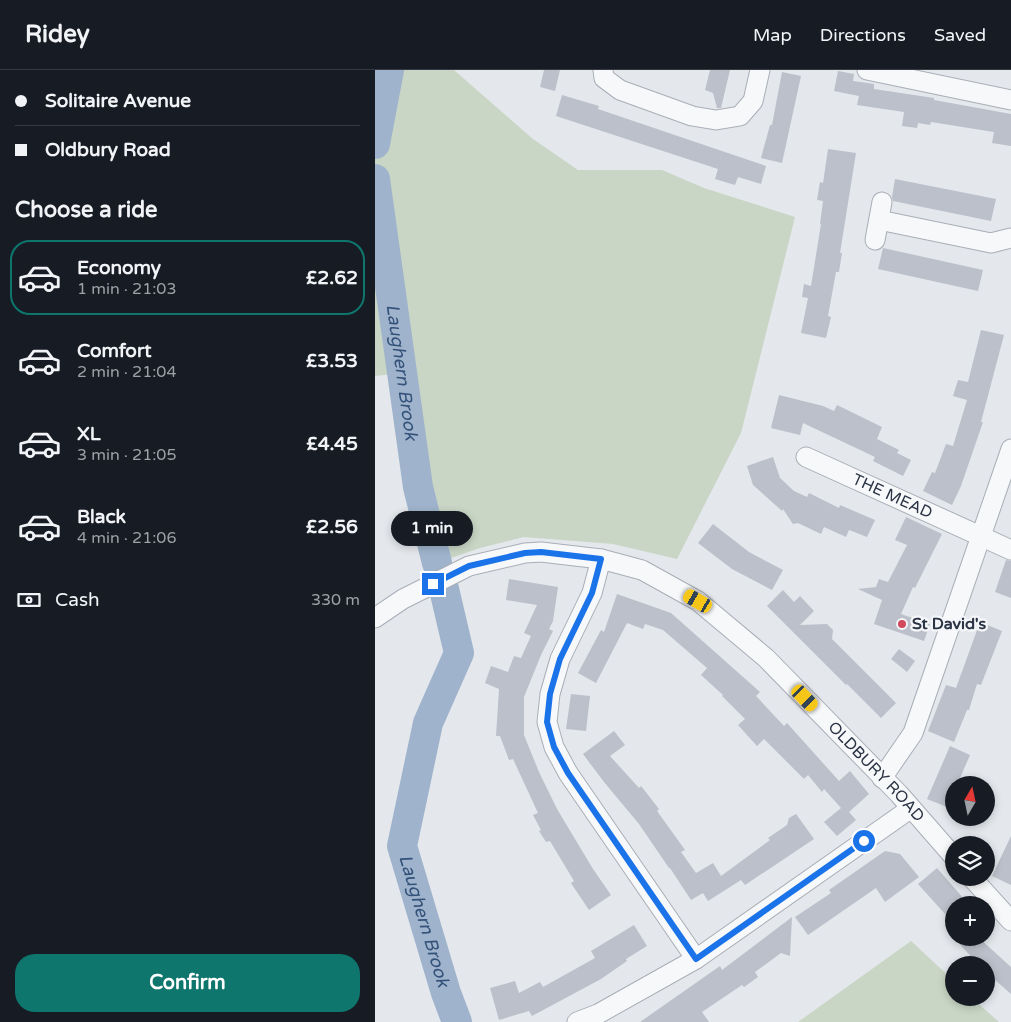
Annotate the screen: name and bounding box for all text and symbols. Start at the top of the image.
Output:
text: Ridey [25,20,90,49]
text: Map [753,24,792,46]
text: Directions [820,24,906,46]
text: Saved [934,24,986,46]
text: Solitaire Avenue [45,90,191,112]
text: Oldbury Road [45,139,171,161]
text: Choose a ride [15,197,158,223]
icon: car [17,255,62,300]
text: Economy [77,257,161,279]
text: £2.62 [306,267,358,289]
text: 1 min · 21:03 [77,279,176,299]
water label: Laughern Brook [382,303,423,443]
icon: car [17,338,62,383]
text: Comfort [77,340,151,362]
text: £3.53 [306,350,358,372]
text: 2 min · 21:04 [77,362,176,382]
icon: car [17,421,62,466]
text: XL [77,423,101,445]
text: £4.45 [306,433,358,455]
text: 3 min · 21:05 [77,445,176,465]
street label: THE MEAD [849,469,936,523]
icon: car [17,504,62,549]
text: Black [77,506,126,528]
callout: 1 min [392,512,474,546]
text: £2.56 [306,516,358,538]
text: 1 min [411,518,453,538]
text: 4 min · 21:06 [77,528,176,548]
route end [422,573,444,595]
icon: cash [15,586,43,614]
car [681,587,714,615]
text: Cash [55,589,100,611]
text: 330 m [311,590,360,610]
place label: St David's [912,614,987,634]
marker: St David's [896,618,908,630]
car [789,682,820,714]
street label: OLDBURY ROAD [824,717,929,826]
north arrow [945,776,995,826]
map controls [945,776,995,1006]
route start [853,830,875,852]
button: layers [945,836,995,886]
water label: Laughern Brook [394,852,455,991]
button: + [945,896,995,946]
button: Confirm [15,954,360,1012]
button: − [945,956,995,1006]

